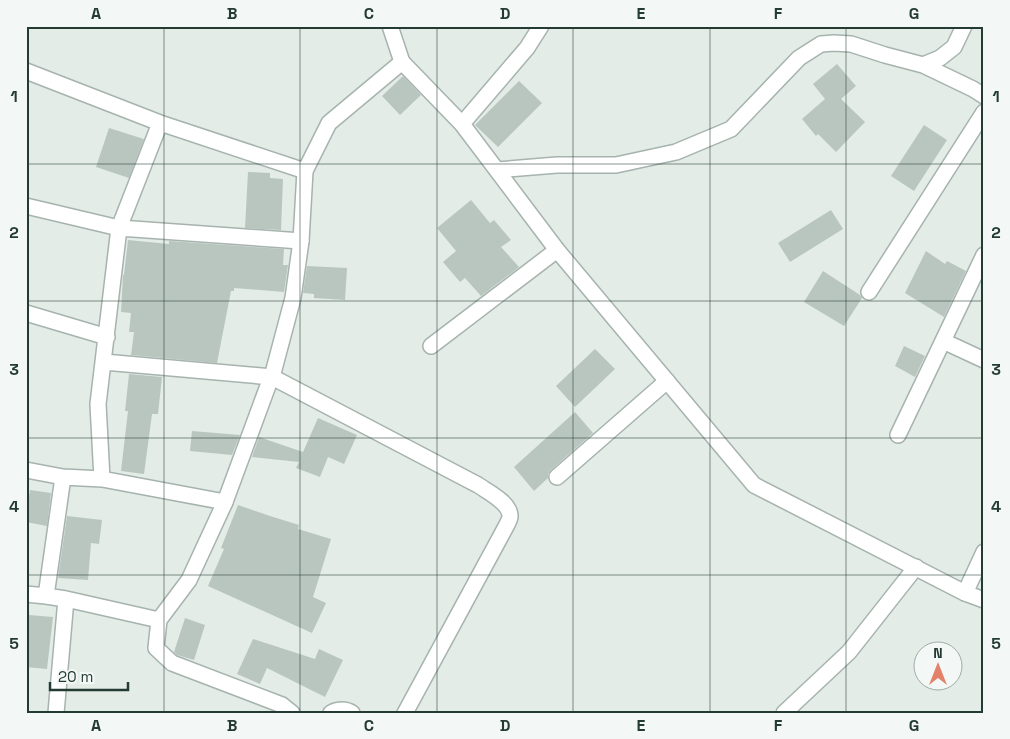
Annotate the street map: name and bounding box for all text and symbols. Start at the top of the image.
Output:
text: A [91,3,101,24]
text: B [227,3,237,24]
text: C [364,3,374,24]
text: D [500,3,510,24]
text: E [637,3,646,24]
text: F [774,3,783,24]
text: G [909,3,919,24]
text: 1 [10,86,18,107]
text: 1 [992,86,1000,107]
text: 2 [9,222,19,243]
text: 2 [991,222,1001,243]
text: 3 [9,359,19,380]
text: 3 [991,359,1001,380]
text: 4 [9,496,19,517]
text: 4 [991,496,1001,517]
text: 5 [9,633,19,654]
text: 5 [991,633,1001,654]
north arrow [912,642,962,692]
text: N [933,644,943,662]
scale bar [50,659,128,691]
text: 20 m [58,667,93,686]
text: A [91,715,101,736]
text: B [227,715,237,736]
text: C [364,715,374,736]
text: D [500,715,510,736]
text: E [637,715,646,736]
text: F [774,715,783,736]
text: G [909,715,919,736]

